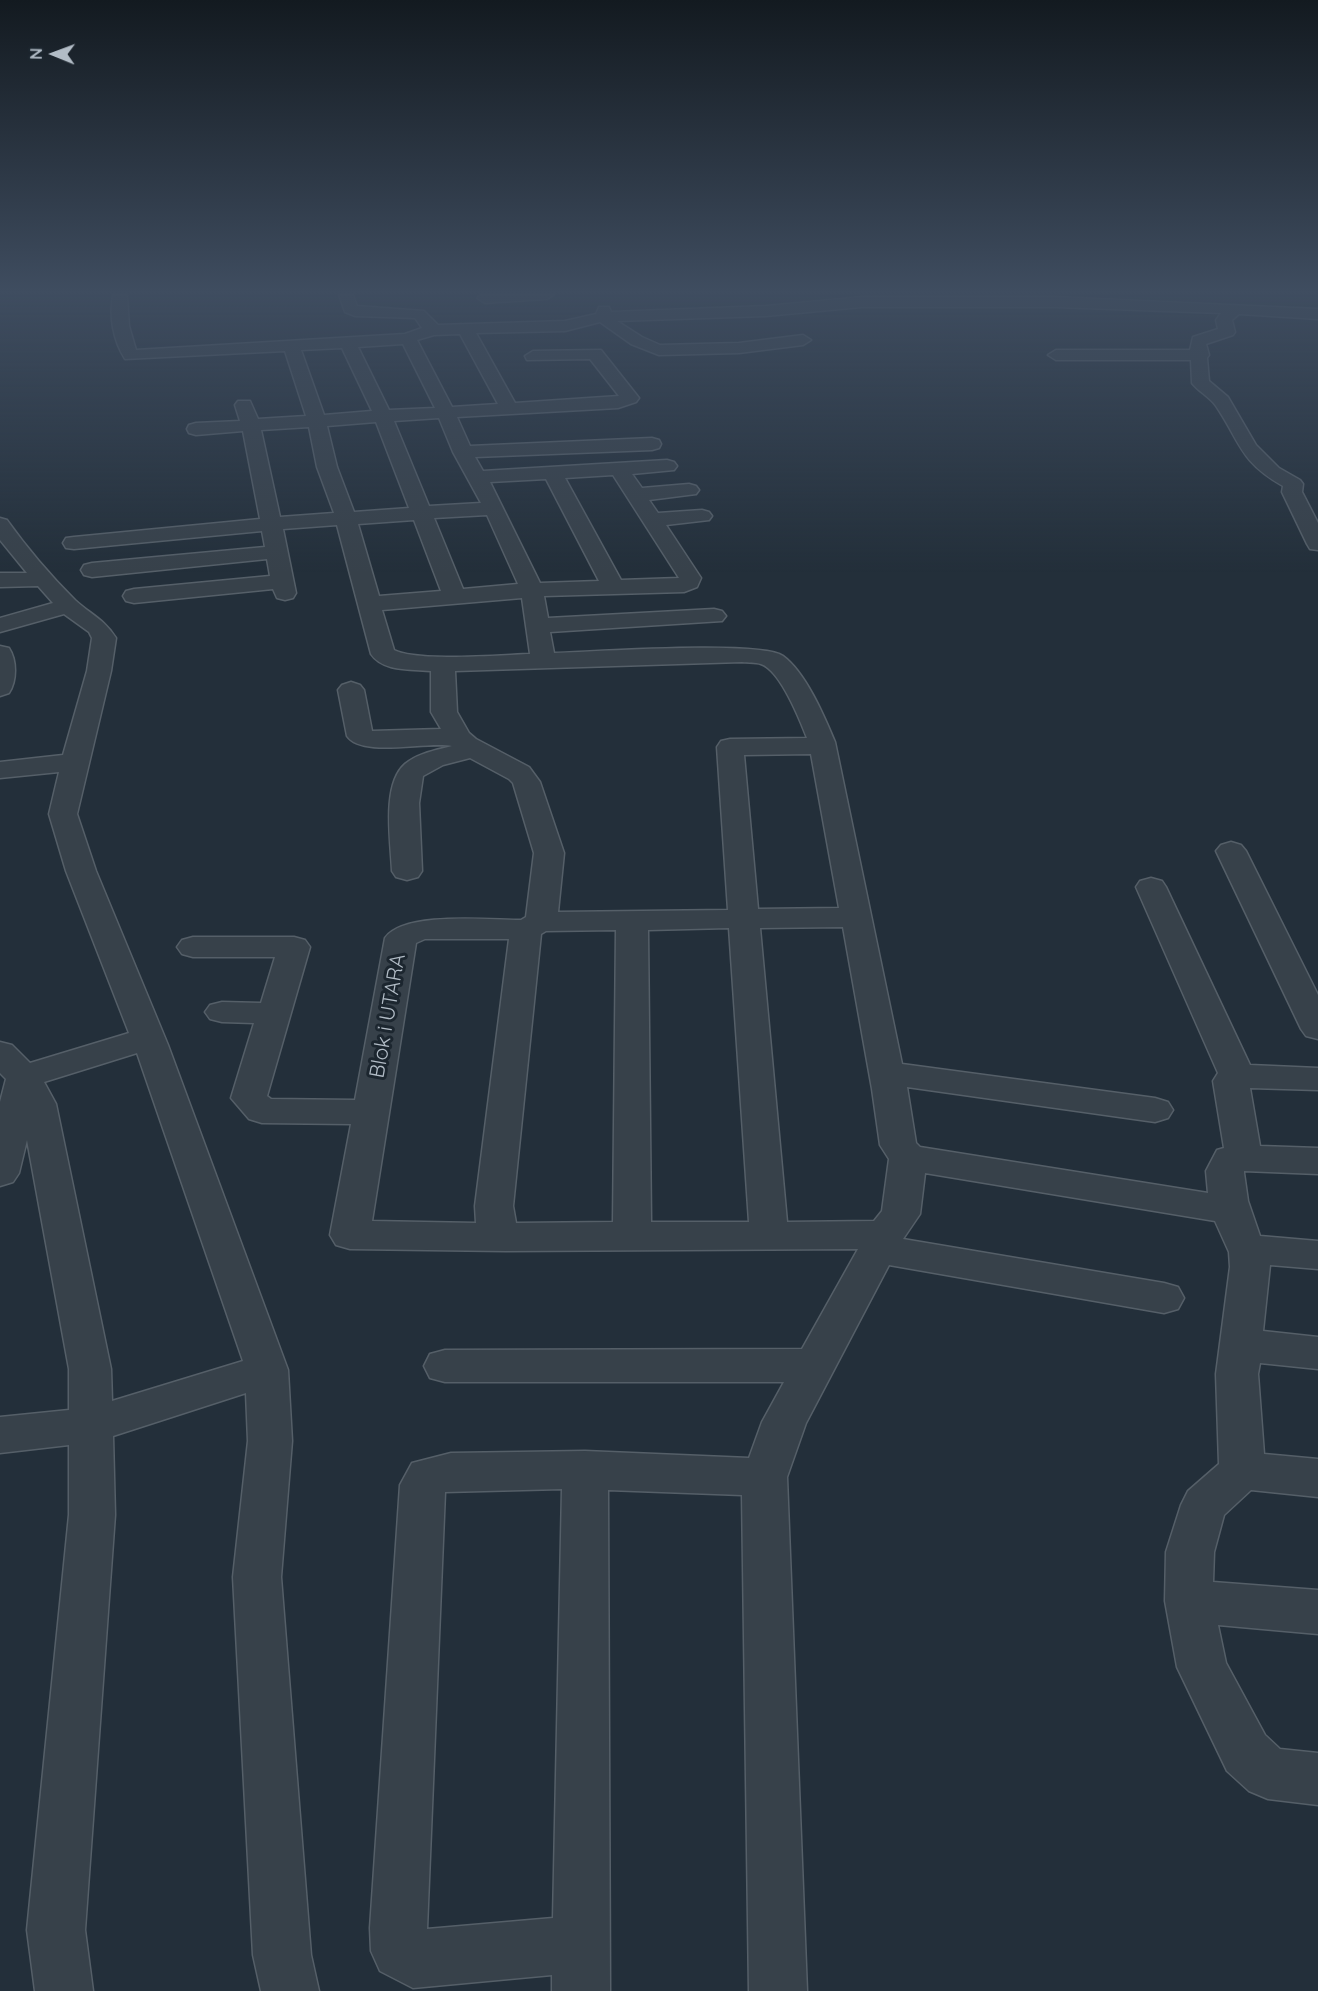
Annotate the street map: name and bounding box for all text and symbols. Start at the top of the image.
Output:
north arrow [24,24,84,84]
text: N [26,48,46,60]
street label: Blok i UTARA [365,952,411,1080]

